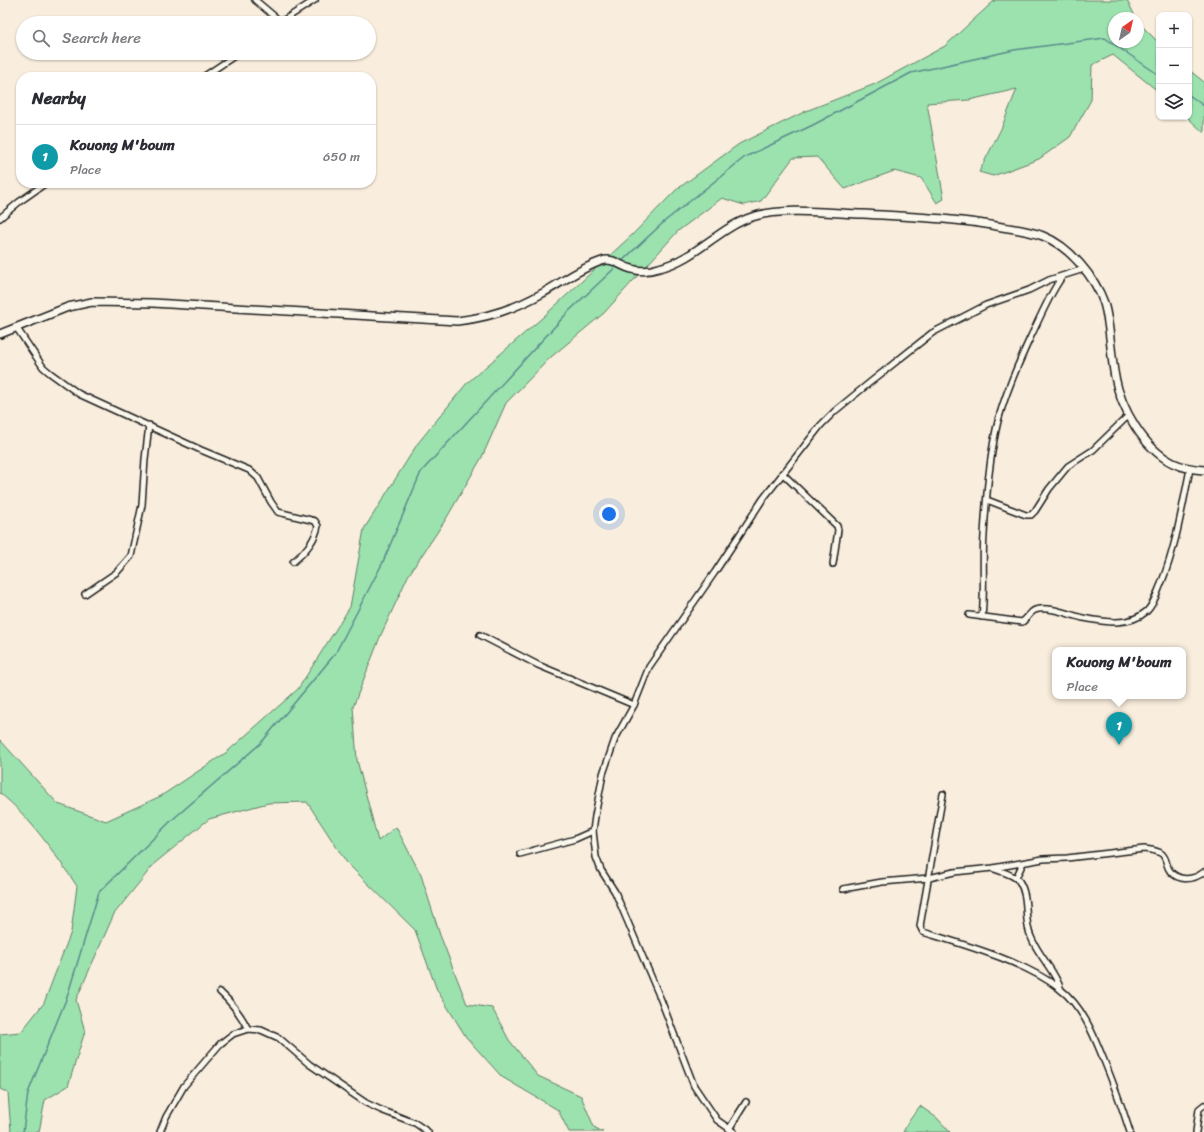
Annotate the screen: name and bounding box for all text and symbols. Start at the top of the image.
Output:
north arrow [1108,12,1144,48]
map controls [1156,12,1192,120]
button: + [1156,12,1192,48]
search box [16,16,376,60]
text: Search here [62,25,141,51]
icon: search [30,27,52,49]
button: − [1156,48,1192,84]
text: Nearby [32,83,86,113]
button: layers [1156,84,1192,120]
text: Kouong M'boum [70,132,175,158]
text: 1 [42,145,48,168]
text: 650 m [323,145,360,168]
text: Place [70,158,101,181]
your location [599,504,619,524]
popup [1052,647,1186,699]
text: Kouong M'boum [1067,649,1171,675]
text: Place [1067,675,1098,698]
pin: 1 [1106,712,1132,745]

